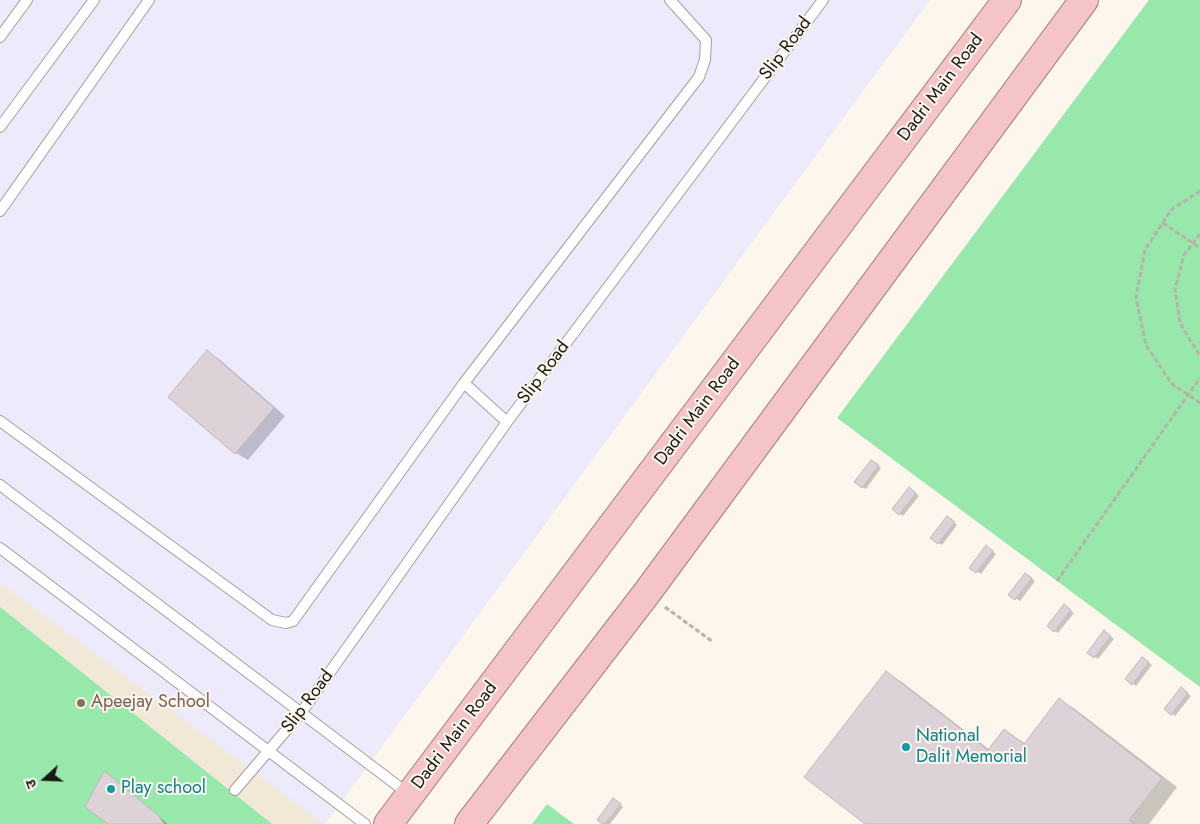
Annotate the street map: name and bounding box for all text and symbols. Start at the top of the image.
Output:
street label: Slip Road [755,13,817,85]
street label: Dadri Main Road [894,30,988,146]
street label: Slip Road [513,337,575,409]
street label: Dadri Main Road [651,354,745,470]
street label: Slip Road [277,666,339,738]
street label: Dadri Main Road [408,678,502,794]
place label: Apeejay School [91,692,210,714]
marker: Apeejay School [75,697,87,709]
place label: National Dalit Memorial [916,726,1027,769]
marker: National Dalit Memorial [900,741,912,753]
north arrow [20,754,70,804]
text: उ [20,777,42,791]
place label: Play school [121,778,206,800]
marker: Play school [105,783,117,795]

